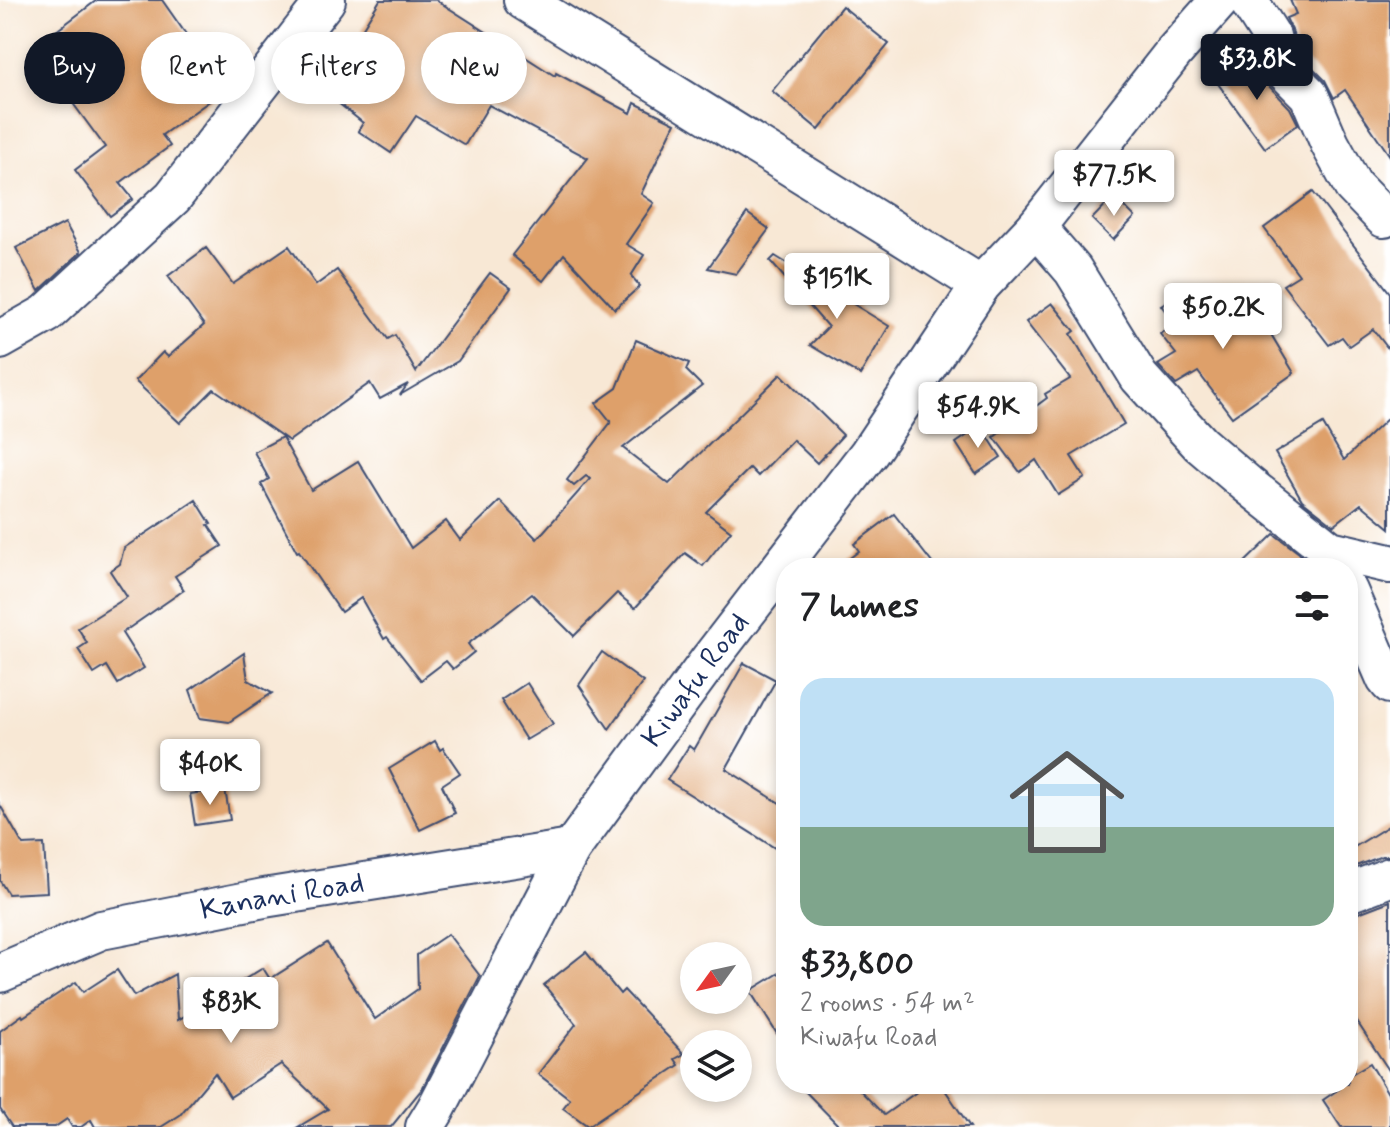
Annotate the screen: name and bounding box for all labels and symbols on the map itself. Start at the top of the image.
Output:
pin: $33.8K [1192,34,1322,102]
pin: $77.5K [1049,150,1179,218]
pin: $151K [781,253,893,321]
pin: $50.2K [1158,283,1288,351]
pin: $54.9K [913,382,1043,450]
street label: Kiwafu Road [633,605,758,755]
pin: $40K [163,739,257,807]
street label: Kanani Road [197,863,367,930]
north arrow [680,942,752,1014]
pin: $83K [184,977,278,1045]

